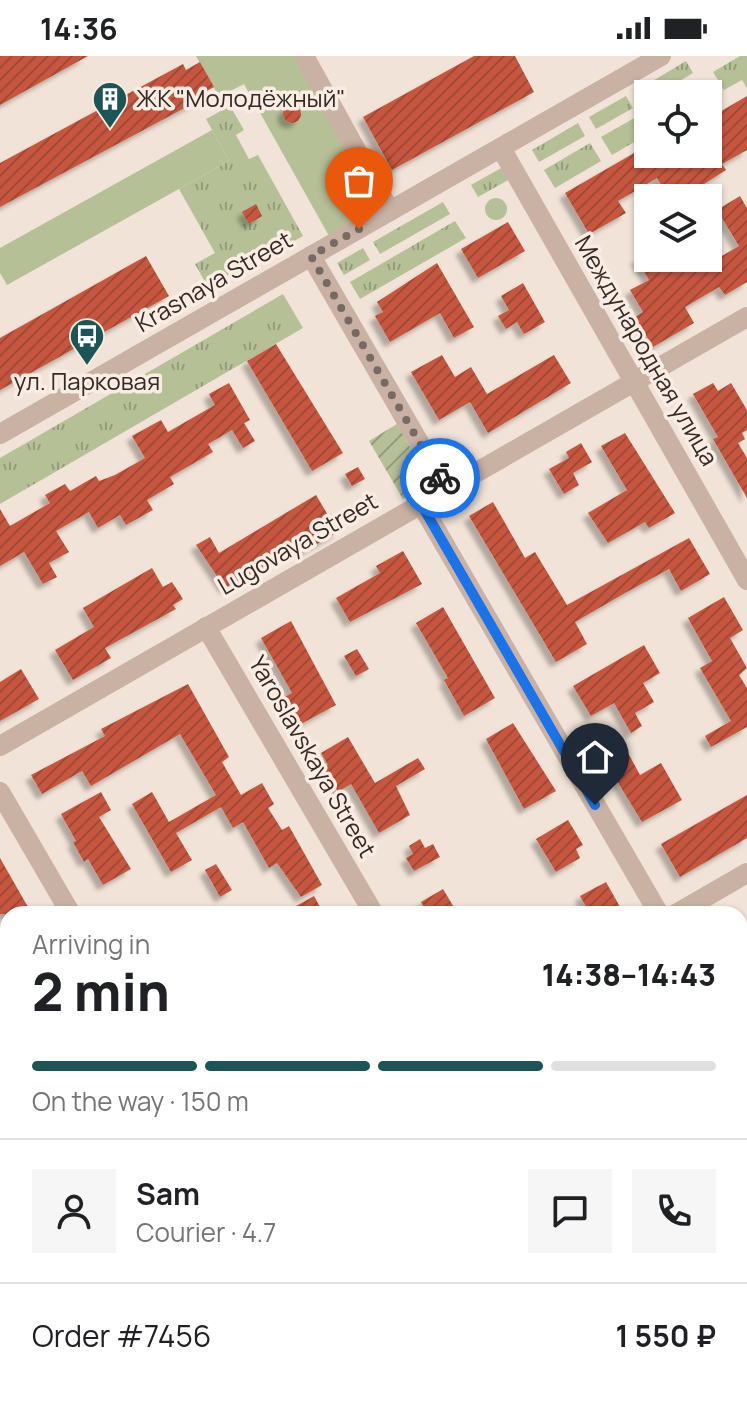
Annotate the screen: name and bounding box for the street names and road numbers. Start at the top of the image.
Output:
street label: Krasnaya Street [129,222,298,339]
street label: Международная улица [568,229,727,471]
street label: Lugovaya Street [211,484,383,602]
street label: Yaroslavskaya Street [242,649,385,863]

